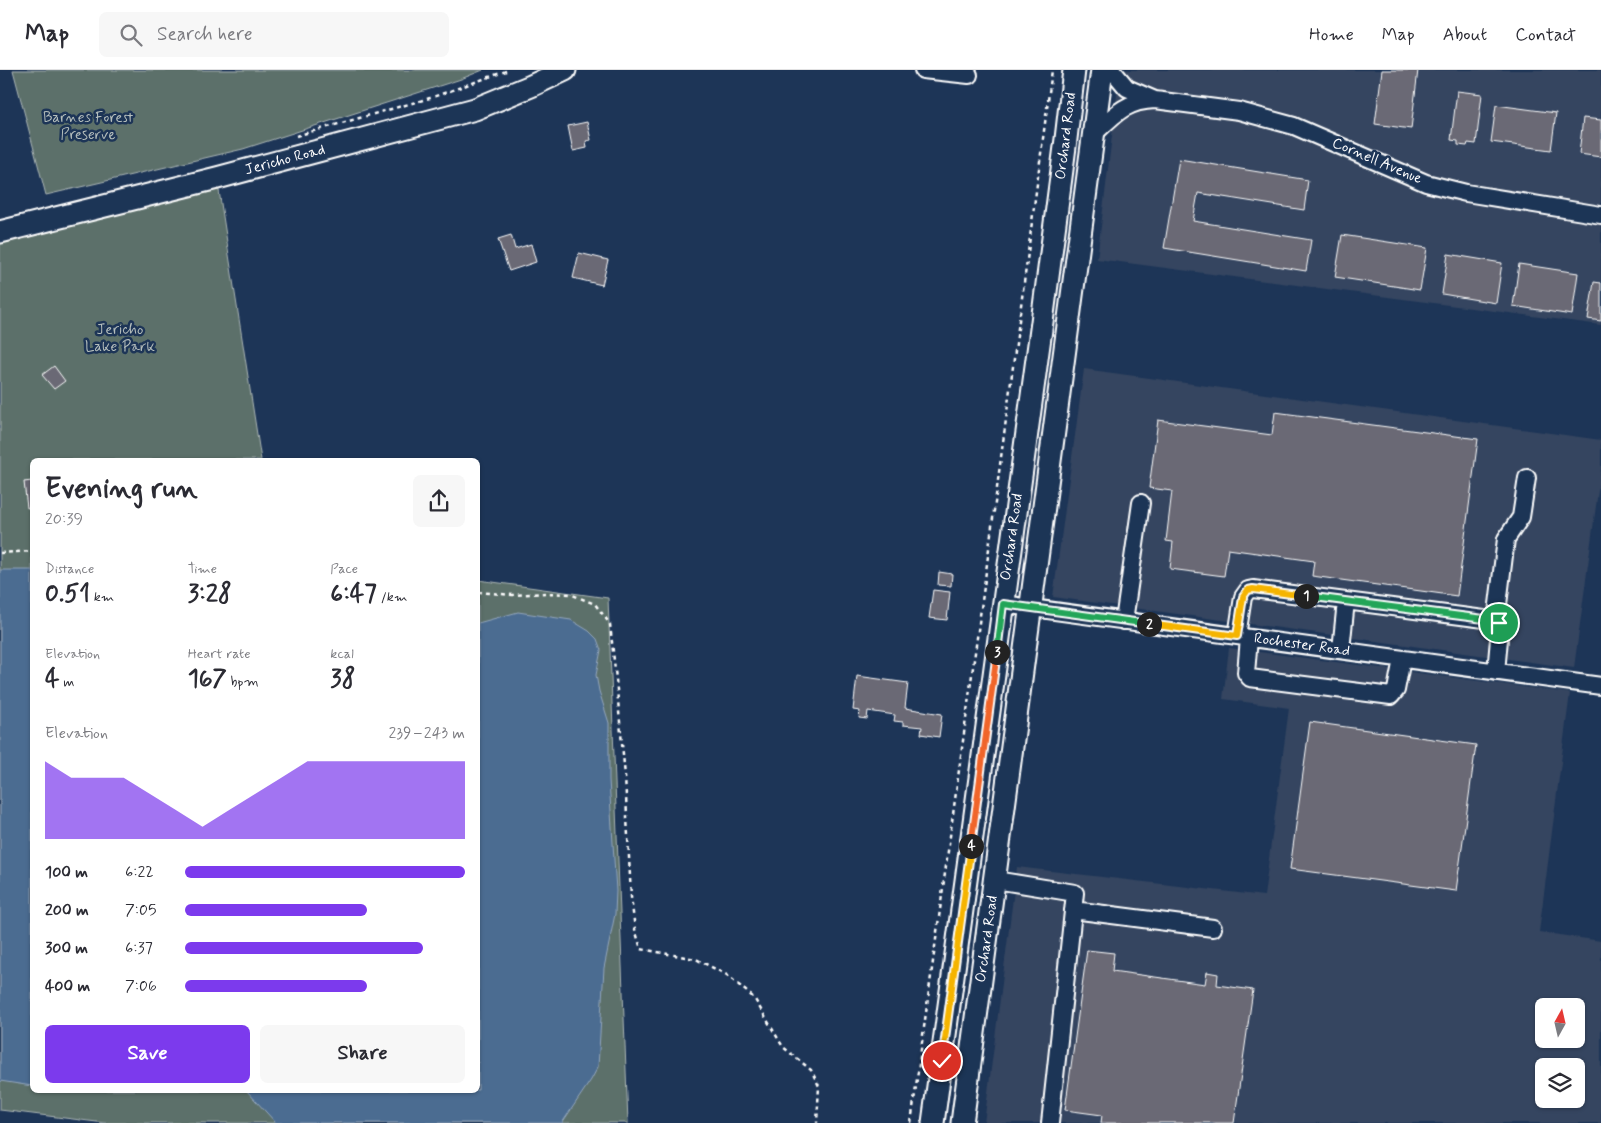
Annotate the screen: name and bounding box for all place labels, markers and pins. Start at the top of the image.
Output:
pin: 1 [1294,584,1318,608]
pin [1478,602,1520,644]
pin: 2 [1136,612,1162,636]
pin: 3 [984,640,1010,664]
pin: 4 [958,834,984,858]
pin [921,1040,963,1082]

